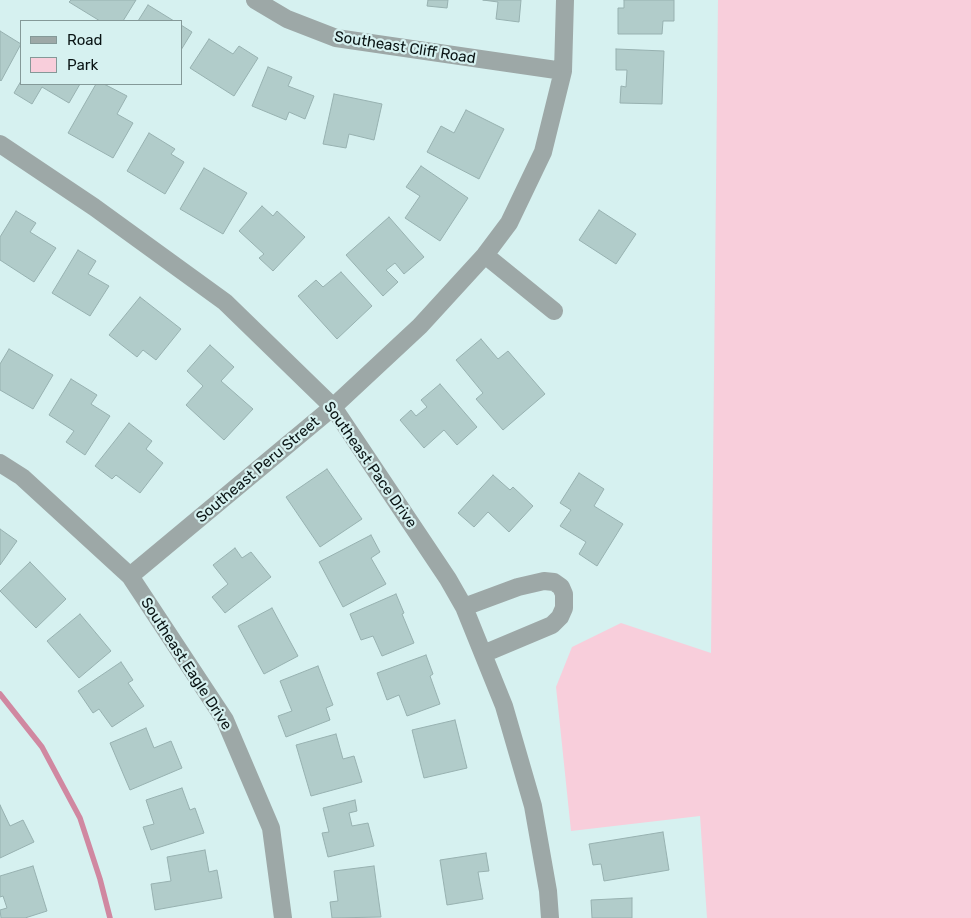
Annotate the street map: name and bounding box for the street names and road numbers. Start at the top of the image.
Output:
street label: Southeast Cliff Road [333,28,477,68]
street label: Southeast Pace Drive [320,398,420,532]
street label: Southeast Peru Street [193,413,323,527]
street label: Southeast Eagle Drive [137,595,235,733]

